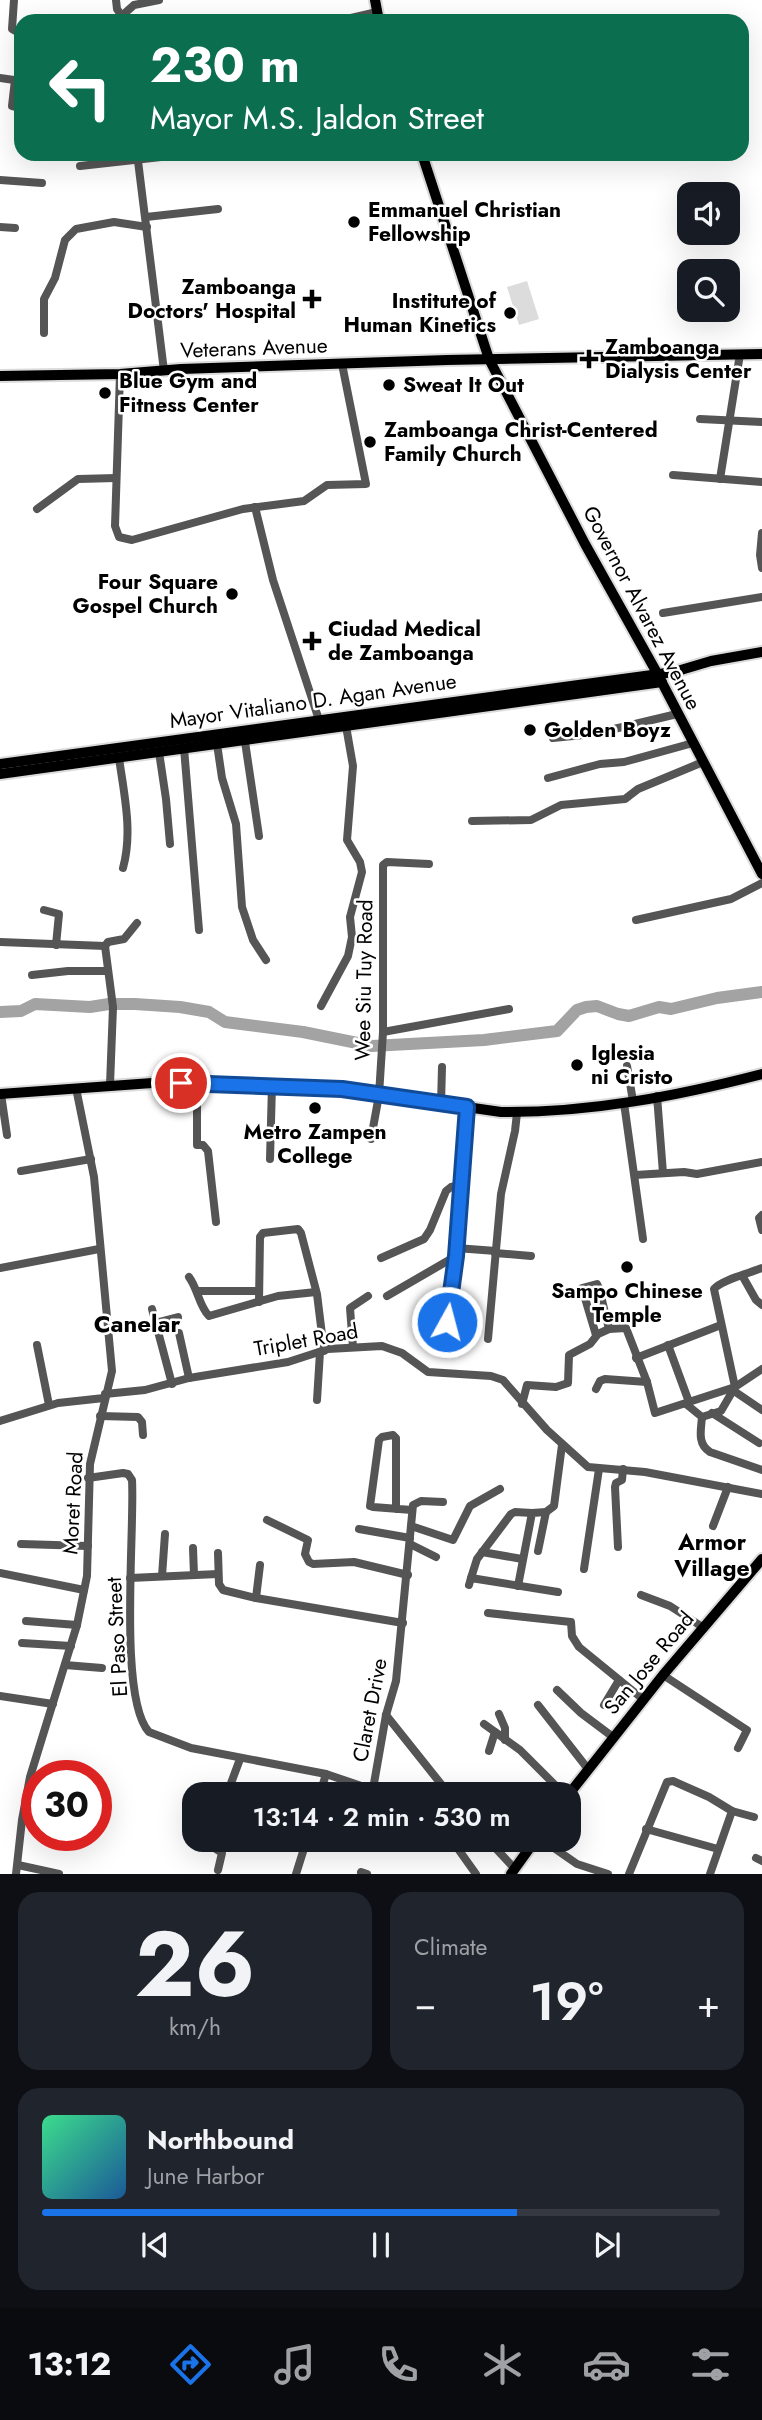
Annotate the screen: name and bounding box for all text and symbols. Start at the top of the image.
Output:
text: 230 m [150,30,300,100]
icon: left [35,42,126,133]
text: Mayor M.S. Jaldon Street [150,95,484,141]
map controls [677,182,740,322]
button: sound [677,182,740,245]
place label: Emmanuel Christian Fellowship [368,195,561,249]
marker: Emmanuel Christian Fellowship [346,214,362,230]
button: search [677,259,740,322]
place label: Zamboanga Doctors' Hospital [128,272,296,326]
place label: Institute of Human Kinetics [343,286,497,340]
marker: Zamboanga Doctors' Hospital [302,289,322,309]
marker: Institute of Human Kinetics [502,305,518,321]
street label: Veterans Avenue [180,330,328,366]
place label: Zamboanga Dialysis Center [605,332,752,386]
marker: Zamboanga Dialysis Center [579,349,599,369]
place label: Blue Gym and Fitness Center [119,366,259,420]
place label: Sweat It Out [403,370,524,400]
marker: Sweat It Out [381,377,397,393]
marker: Blue Gym and Fitness Center [97,385,113,401]
place label: Zamboanga Christ-Centered Family Church [384,415,658,469]
marker: Zamboanga Christ-Centered Family Church [362,434,378,450]
street label: Governor Alvarez Avenue [575,501,709,715]
place label: Four Square Gospel Church [73,567,218,621]
marker: Four Square Gospel Church [224,586,240,602]
place label: Ciudad Medical de Zamboanga [328,614,481,668]
marker: Ciudad Medical de Zamboanga [302,631,322,651]
street label: Mayor Vitaliano D. Agan Avenue [168,666,459,736]
place label: Golden Boyz [544,715,671,745]
marker: Golden Boyz [522,722,538,738]
street label: Wee Siu Tuy Road [348,899,380,1061]
place label: Iglesia ni Cristo [591,1038,673,1092]
pin [151,1053,211,1113]
marker: Iglesia ni Cristo [569,1057,585,1073]
icon: arrive [162,1064,200,1102]
marker: Metro Zampen College [307,1100,323,1116]
place label: Metro Zampen College [243,1117,387,1171]
marker: Sampo Chinese Temple [619,1259,635,1275]
place label: Sampo Chinese Temple [551,1276,703,1330]
position arrow [410,1285,484,1359]
district label: Canelar [94,1306,180,1341]
street label: Triplet Road [252,1316,360,1364]
street label: Moret Road [55,1451,91,1555]
district label: Armor Village [673,1525,750,1585]
street label: El Paso Street [99,1576,135,1698]
street label: San Jose Road [597,1605,701,1721]
street label: Claret Drive [345,1655,395,1764]
speed limit sign: 30 [21,1760,112,1851]
text: 13:14 · 2 min · 530 m [253,1798,510,1836]
text: 26 [135,1899,255,2030]
text: Climate [414,1930,487,1964]
text: 19° [530,1964,604,2040]
text: − [414,1976,436,2031]
text: + [697,1976,720,2031]
text: km/h [169,2010,221,2044]
text: Northbound [147,2121,294,2159]
text: June Harbor [147,2159,264,2193]
icon: previous [136,2226,174,2264]
icon: pause [362,2226,400,2264]
icon: next [588,2226,626,2264]
icon: directions [166,2340,215,2389]
icon: music [270,2340,319,2389]
icon: phone [374,2340,423,2389]
icon: climate [478,2340,527,2389]
icon: car [582,2340,631,2389]
icon: filters [686,2340,735,2389]
text: 13:12 [27,2341,111,2387]

